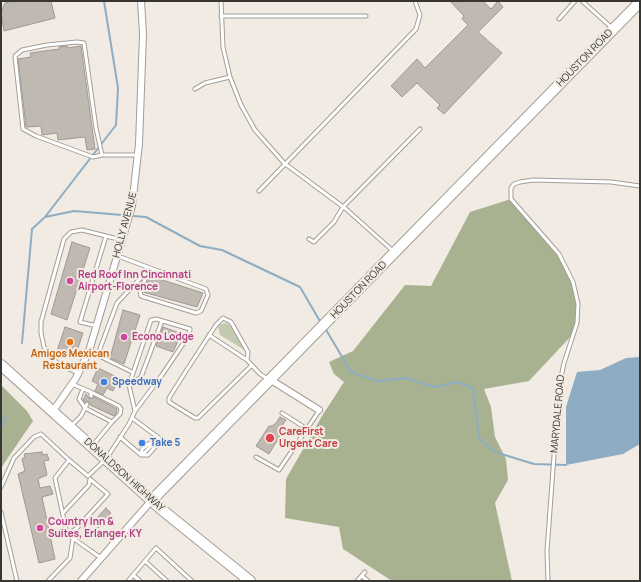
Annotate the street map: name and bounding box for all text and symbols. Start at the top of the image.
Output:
street label: HOUSTON ROAD [554,27,616,89]
street label: HOLLY AVENUE [110,191,140,259]
street label: HOUSTON ROAD [328,259,390,321]
place label: Red Roof Inn Cincinnati Airport-Florence [78,269,191,292]
marker: Red Roof Inn Cincinnati Airport-Florence [65,276,75,286]
place label: Econo Lodge [132,331,194,343]
marker: Econo Lodge [119,332,129,342]
marker: Amigos Mexican Restaurant [65,337,75,347]
place label: Amigos Mexican Restaurant [31,348,109,372]
street label: MARYDALE ROAD [549,374,567,454]
place label: Speedway [112,376,162,388]
marker: Speedway [99,377,109,387]
place label: CareFirst Urgent Care [279,426,338,450]
marker: CareFirst Urgent Care [264,432,276,444]
street label: DONALDSON HIGHWAY [81,436,167,514]
place label: Take 5 [150,437,180,449]
marker: Take 5 [137,438,147,448]
place label: Country Inn & Suites, Erlanger, KY [48,516,142,540]
marker: Country Inn & Suites, Erlanger, KY [35,523,45,533]

